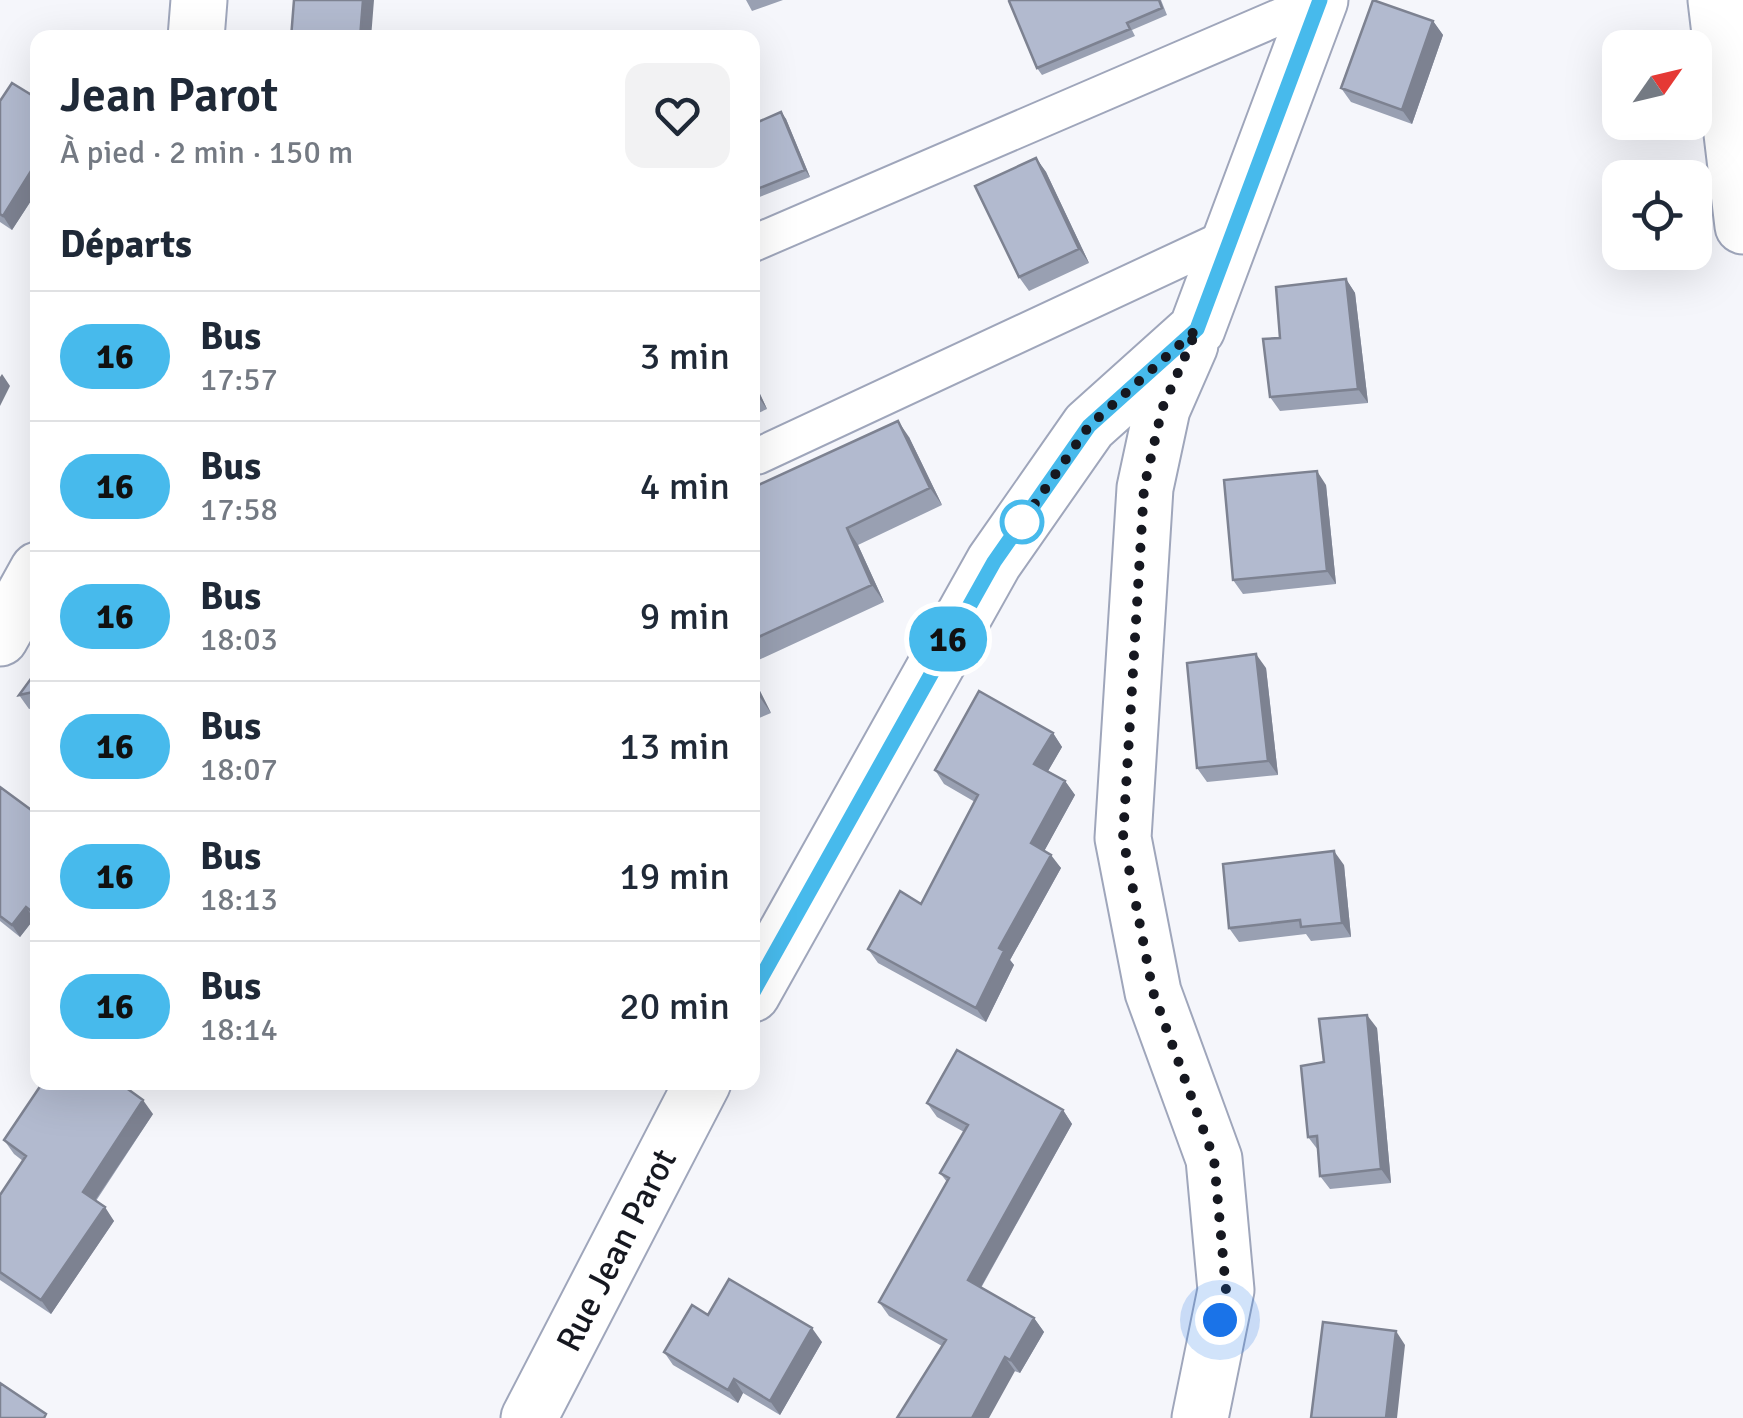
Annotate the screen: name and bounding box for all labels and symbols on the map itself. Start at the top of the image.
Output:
north arrow [1602,30,1712,140]
unlabelled marker [1001,501,1043,543]
line badge: 16 [903,606,993,672]
street label: Rue Jean Parot [547,1142,686,1359]
your location [1195,1295,1245,1345]

